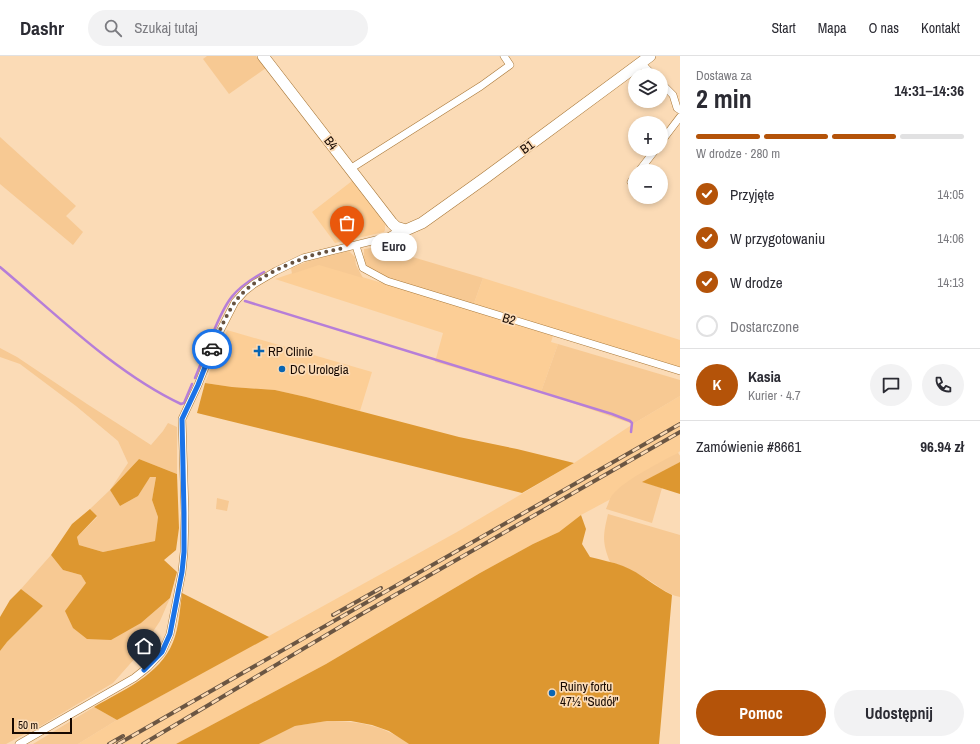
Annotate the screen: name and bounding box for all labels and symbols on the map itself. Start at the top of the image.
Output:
street label: B4 [320,133,342,153]
street label: B1 [517,136,537,158]
pin [330,206,364,247]
callout: Euro [371,233,417,261]
street label: B2 [500,309,518,329]
courier [192,329,232,369]
place label: RP Clinic [268,343,313,360]
marker: RP Clinic [253,345,265,357]
place label: DC Urologia [290,361,349,378]
marker: DC Urologia [277,364,287,374]
pin [127,629,161,670]
place label: Ruiny fortu 47½ "Sudół" [560,678,619,710]
marker: Ruiny fortu 47½ "Sudół" [547,688,557,698]
scale bar [12,716,72,735]

